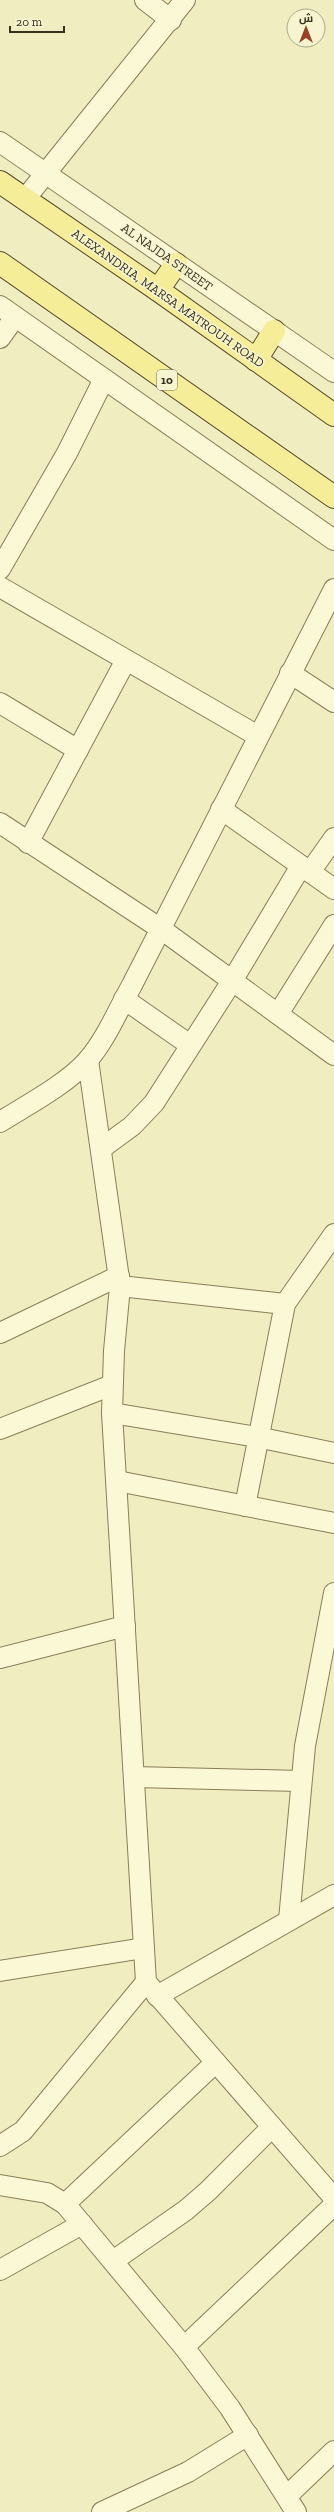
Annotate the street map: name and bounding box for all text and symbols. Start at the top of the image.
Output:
scale bar [10,8,64,34]
north arrow [286,8,326,48]
text: ش [299,12,313,25]
text: 20 m [16,15,43,29]
street label: AL NAJDA STREET [118,220,216,294]
street label: ALEXANDRIA, MARSA MATROUH ROAD [69,226,267,370]
road number: 10 [157,370,177,390]

